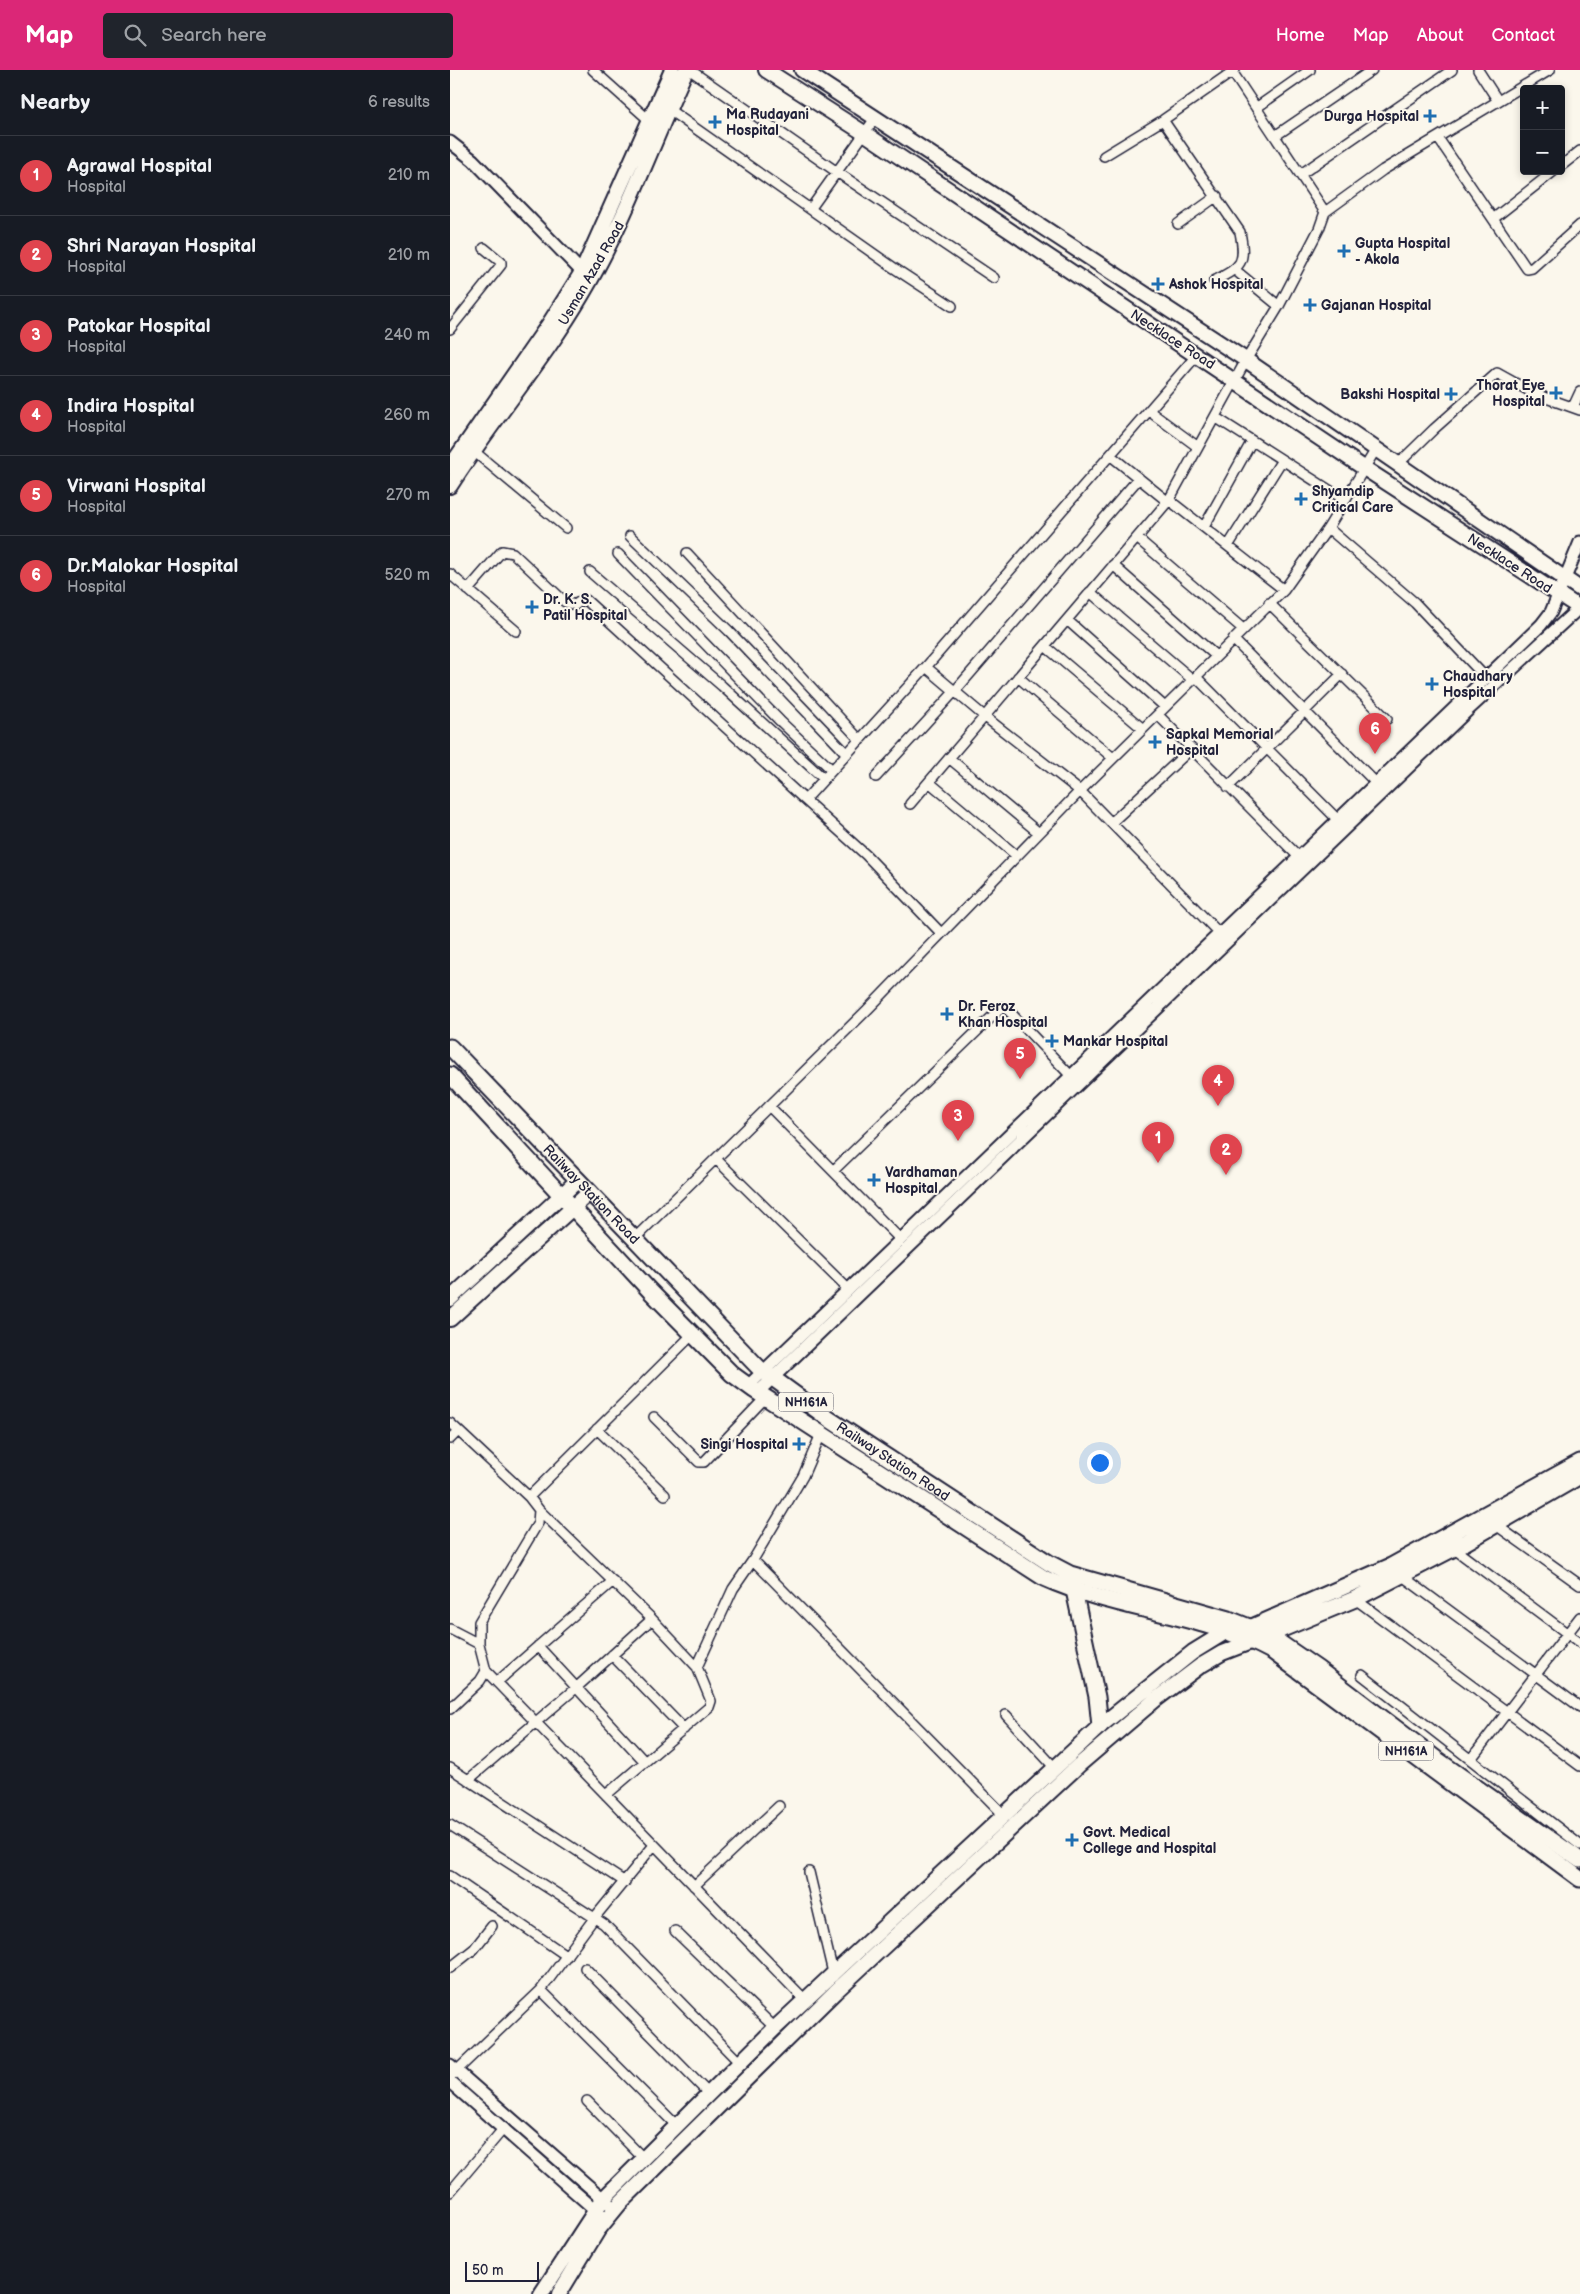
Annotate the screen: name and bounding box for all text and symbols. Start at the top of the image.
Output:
search box [103,13,453,58]
text: Map [25,21,73,50]
icon: search [121,21,149,49]
text: Search here [161,24,267,47]
text: Home [1276,25,1325,46]
text: Map [1353,25,1389,46]
text: About [1417,25,1464,46]
text: Contact [1492,25,1555,46]
map controls [1520,85,1565,175]
button: + [1520,85,1565,130]
text: Nearby [20,90,90,115]
text: 6 results [368,93,430,112]
place label: Ma Rudayani Hospital [726,106,809,139]
place label: Durga Hospital [1324,108,1419,125]
marker: Durga Hospital [1423,109,1437,123]
marker: Ma Rudayani Hospital [708,115,722,129]
button: − [1520,130,1565,175]
text: Agrawal Hospital [67,155,212,178]
text: 1 [33,166,39,185]
text: 210 m [388,166,430,185]
text: Hospital [67,178,126,197]
street label: Usman Azad Road [555,218,628,328]
text: Shri Narayan Hospital [67,235,256,258]
place label: Gupta Hospital - Akola [1355,235,1450,268]
marker: Gupta Hospital - Akola [1337,244,1351,258]
text: 2 [31,246,41,265]
text: 210 m [388,246,430,265]
text: Hospital [67,258,126,277]
place label: Ashok Hospital [1168,276,1263,293]
marker: Ashok Hospital [1151,277,1165,291]
place label: Gajanan Hospital [1321,297,1431,314]
marker: Gajanan Hospital [1303,298,1317,312]
street label: Necklace Road [1127,306,1218,373]
text: Patokar Hospital [67,315,211,338]
text: 3 [31,326,41,345]
text: 240 m [384,326,430,345]
text: Hospital [67,338,126,357]
place label: Thorat Eye Hospital [1476,377,1545,410]
place label: Bakshi Hospital [1340,386,1440,403]
marker: Thorat Eye Hospital [1549,386,1563,400]
marker: Bakshi Hospital [1444,387,1458,401]
text: Indira Hospital [67,395,195,418]
text: 4 [31,406,41,425]
text: 260 m [384,406,430,425]
text: Hospital [67,418,126,437]
text: Virwani Hospital [67,475,206,498]
place label: Shyamdip Critical Care [1312,483,1393,516]
text: 5 [31,486,41,505]
text: 270 m [386,486,430,505]
marker: Shyamdip Critical Care [1294,492,1308,506]
text: Hospital [67,498,126,517]
street label: Necklace Road [1464,530,1555,597]
text: Dr.Malokar Hospital [67,555,238,578]
text: 6 [31,566,41,585]
text: 520 m [384,566,430,585]
text: Hospital [67,578,126,597]
place label: Dr. K. S. Patil Hospital [543,591,627,624]
marker: Dr. K. S. Patil Hospital [525,600,539,614]
place label: Chaudhary Hospital [1443,668,1513,701]
marker: Chaudhary Hospital [1425,677,1439,691]
pin: 6 [1359,713,1391,754]
place label: Sapkal Memorial Hospital [1166,726,1274,759]
marker: Sapkal Memorial Hospital [1148,735,1162,749]
place label: Dr. Feroz Khan Hospital [958,998,1048,1031]
marker: Dr. Feroz Khan Hospital [940,1007,954,1021]
place label: Mankar Hospital [1063,1033,1168,1050]
marker: Mankar Hospital [1045,1034,1059,1048]
pin: 5 [1004,1038,1036,1079]
pin: 4 [1202,1065,1234,1106]
pin: 3 [942,1100,974,1141]
pin: 1 [1142,1122,1174,1163]
pin: 2 [1210,1134,1242,1175]
street label: Railway Station Road [539,1141,643,1248]
place label: Vardhaman Hospital [885,1164,958,1197]
marker: Vardhaman Hospital [867,1173,881,1187]
road number: NH161A [778,1392,834,1411]
street label: Railway Station Road [833,1418,953,1505]
place label: Singi Hospital [700,1436,788,1453]
marker: Singi Hospital [792,1437,806,1451]
your location [1087,1450,1113,1476]
road number: NH161A [1378,1742,1434,1760]
place label: Govt. Medical College and Hospital [1083,1824,1216,1857]
marker: Govt. Medical College and Hospital [1065,1833,1079,1847]
scale bar [465,2259,539,2282]
text: 50 m [472,2262,504,2279]

